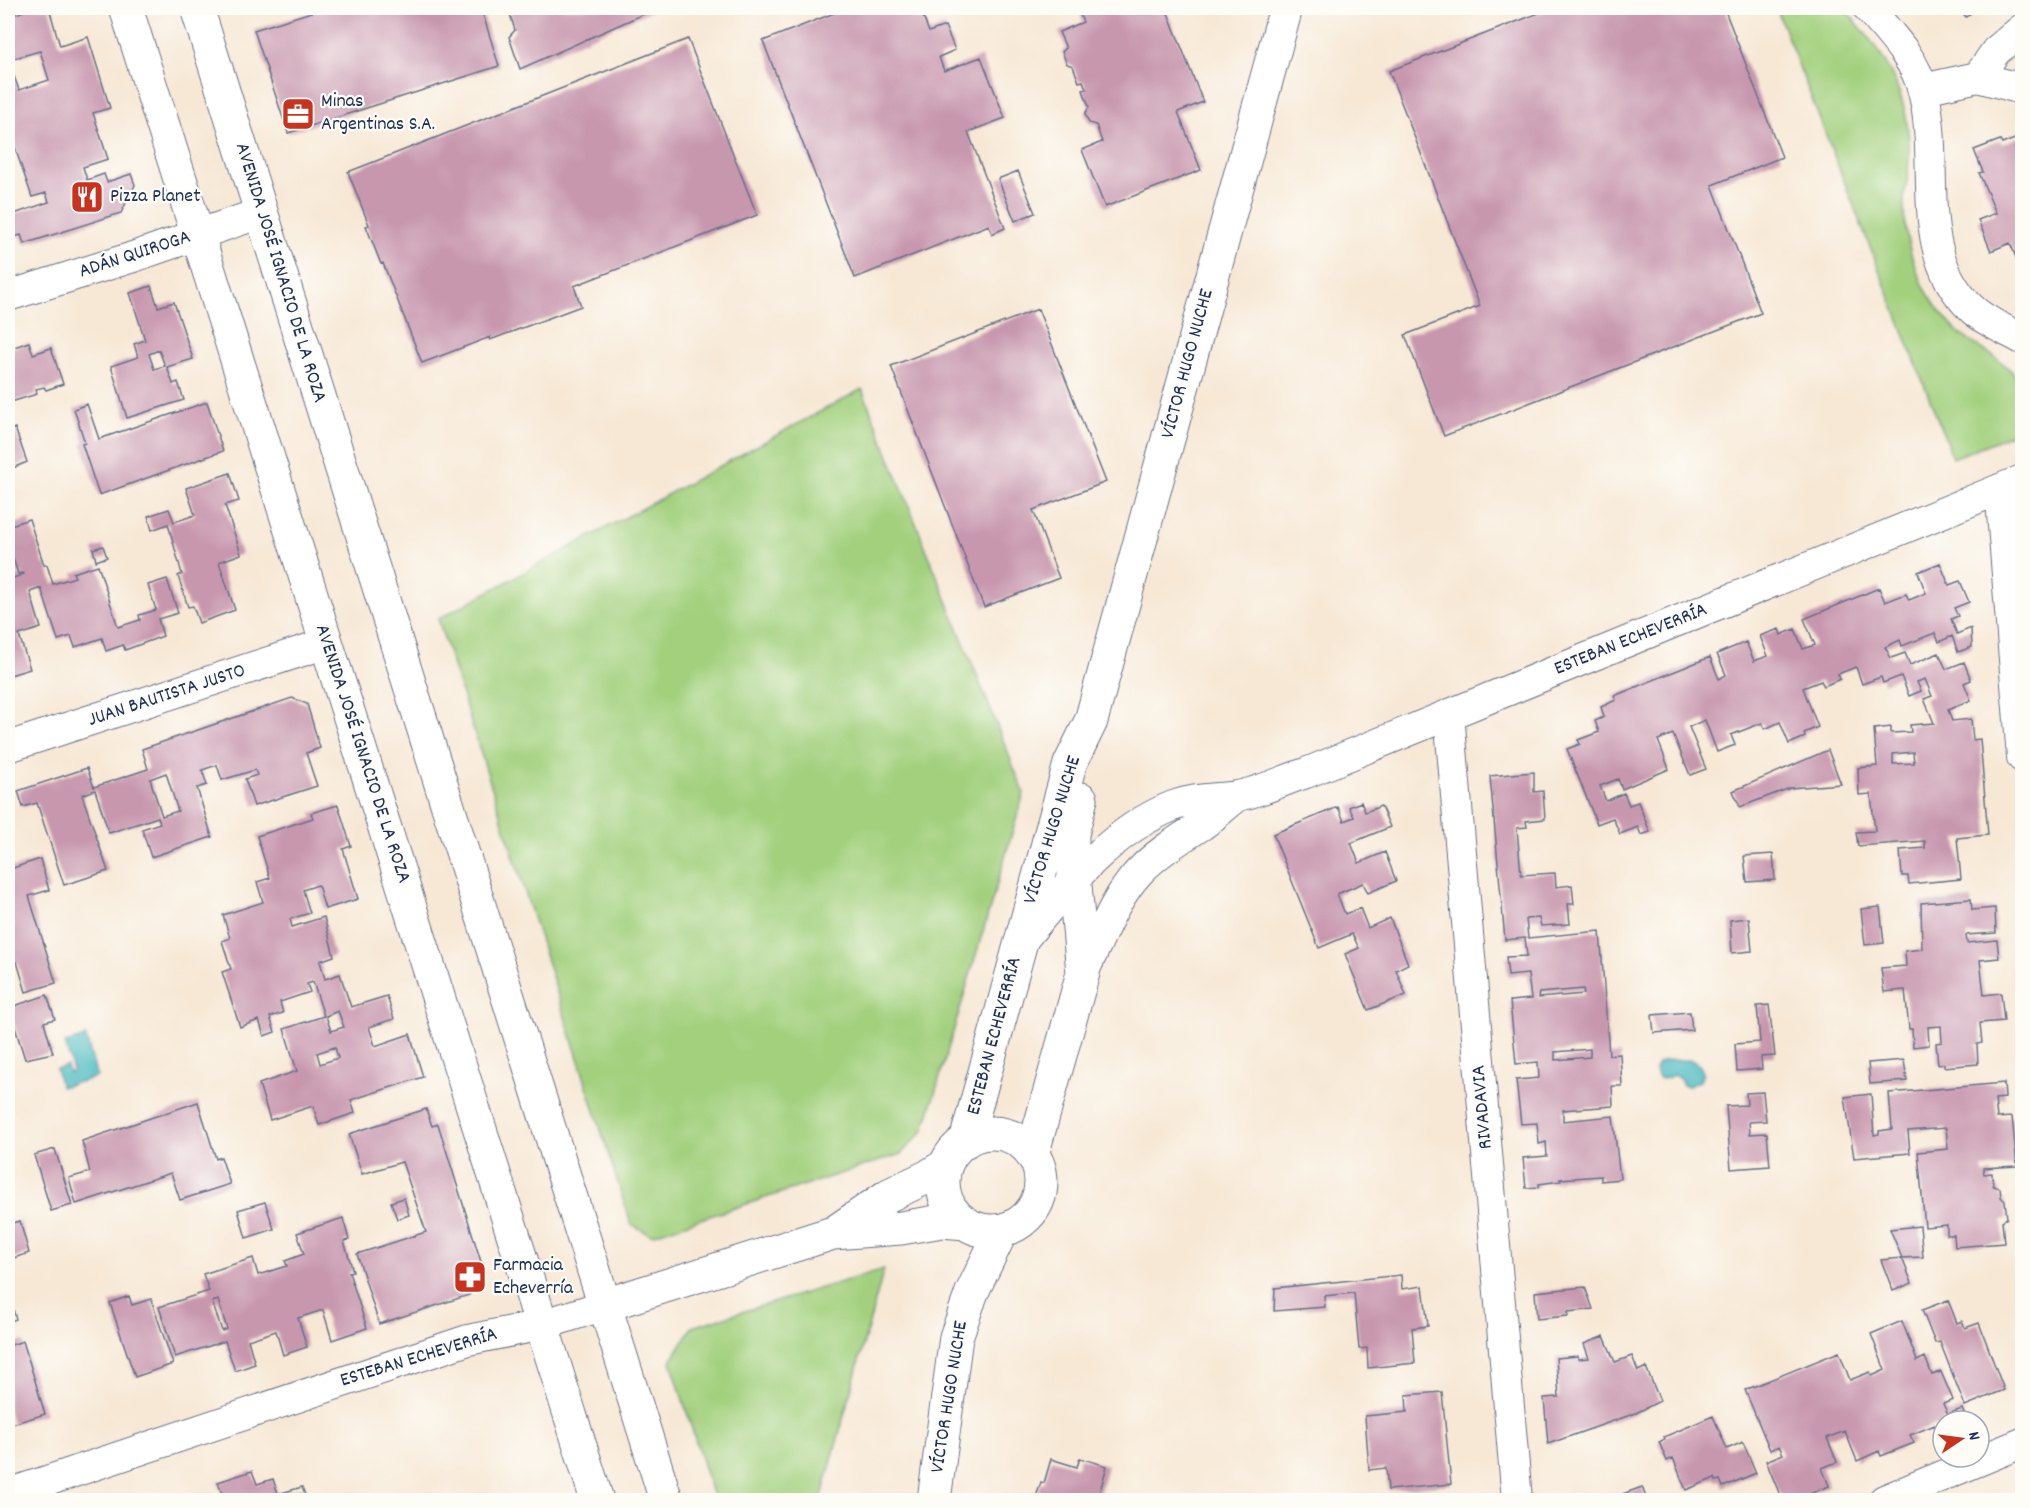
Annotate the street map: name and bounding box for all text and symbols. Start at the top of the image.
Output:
place label: Minas Argentinas S.A. [321,88,435,139]
office icon: Minas Argentinas S.A. [280,96,316,132]
street label: AVENIDA JOSÉ IGNACIO DE LA ROZA [227,140,333,407]
restaurant icon: Pizza Planet [69,179,105,215]
place label: Pizza Planet [110,183,201,211]
street label: ADÁN QUIROGA [76,224,194,286]
street label: VÍCTOR HUGO NUCHE [1155,286,1221,442]
street label: ESTEBAN ECHEVERRÍA [1550,596,1712,683]
street label: AVENIDA JOSÉ IGNACIO DE LA ROZA [307,621,417,887]
street label: JUAN BAUTISTA JUSTO [85,657,249,735]
street label: VÍCTOR HUGO NUCHE [1017,752,1089,908]
street label: ESTEBAN ECHEVERRÍA [960,954,1030,1118]
street label: RIVADAVIA [1465,1064,1501,1150]
place label: Farmacia Echeverría [493,1252,574,1303]
pharmacy icon: Farmacia Echeverría [452,1259,488,1295]
street label: VÍCTOR HUGO NUCHE [924,1319,976,1475]
street label: ESTEBAN ECHEVERRÍA [337,1321,501,1395]
north arrow [1931,1409,1991,1469]
text: N [1961,1430,1985,1443]

